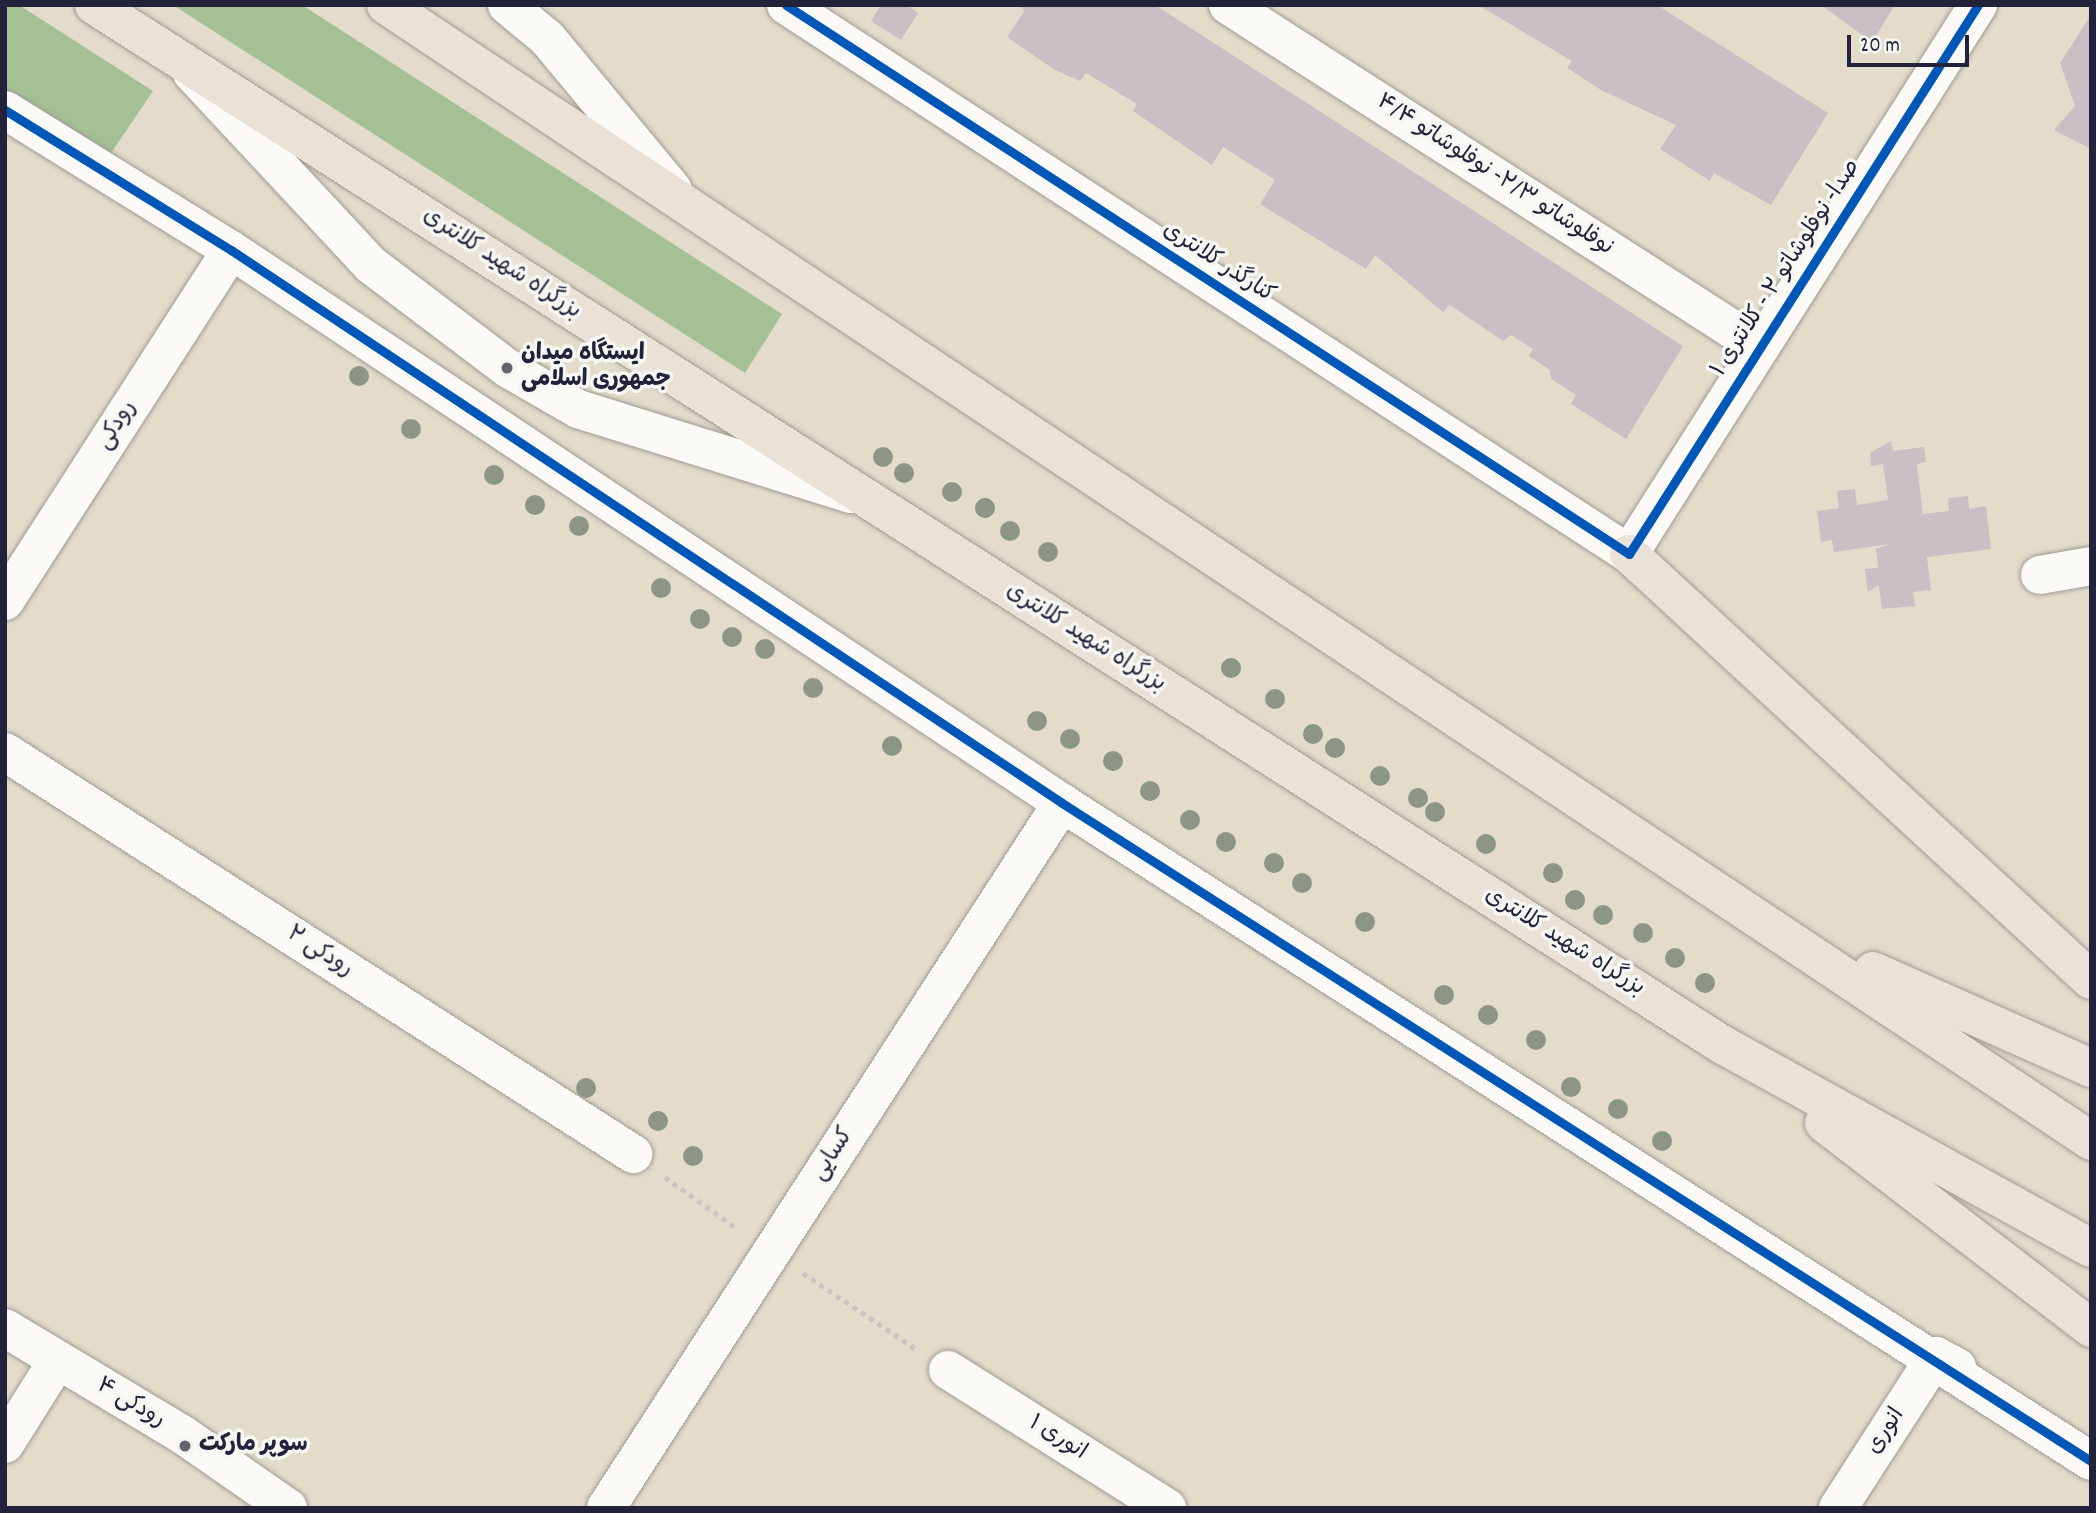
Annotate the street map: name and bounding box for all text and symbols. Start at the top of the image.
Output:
scale bar [1851,21,1974,65]
text: 20 m [1860,32,1900,62]
street label: نوفلوشاتو ۲/۳- نوفلوشاتو ۴/۴ [1370,89,1618,263]
street label: صدا- نوفلوشاتو ۲ - کلانتری ۱ [1706,155,1868,383]
street label: بزرگراه شهید کلانتری [416,203,586,327]
street label: کنارگذر کلانتری [1157,217,1279,311]
place label: ایستگاه میدان جمهوری اسلامی [521,341,671,395]
marker: ایستگاه میدان جمهوری اسلامی [499,360,515,376]
street label: رودکی [92,396,144,456]
street label: بزرگراه شهید کلانتری [1000,579,1170,699]
street label: بزرگراه شهید کلانتری [1479,883,1649,1003]
street label: رودکی ۲ [281,921,357,985]
street label: کسایی [807,1123,861,1187]
street label: رودکی ۴ [91,1373,169,1435]
street label: انوری [1862,1404,1912,1460]
street label: انوری ۱ [1023,1410,1091,1468]
place label: سوپر مارکت [199,1432,308,1460]
marker: سوپر مارکت [177,1438,193,1454]

